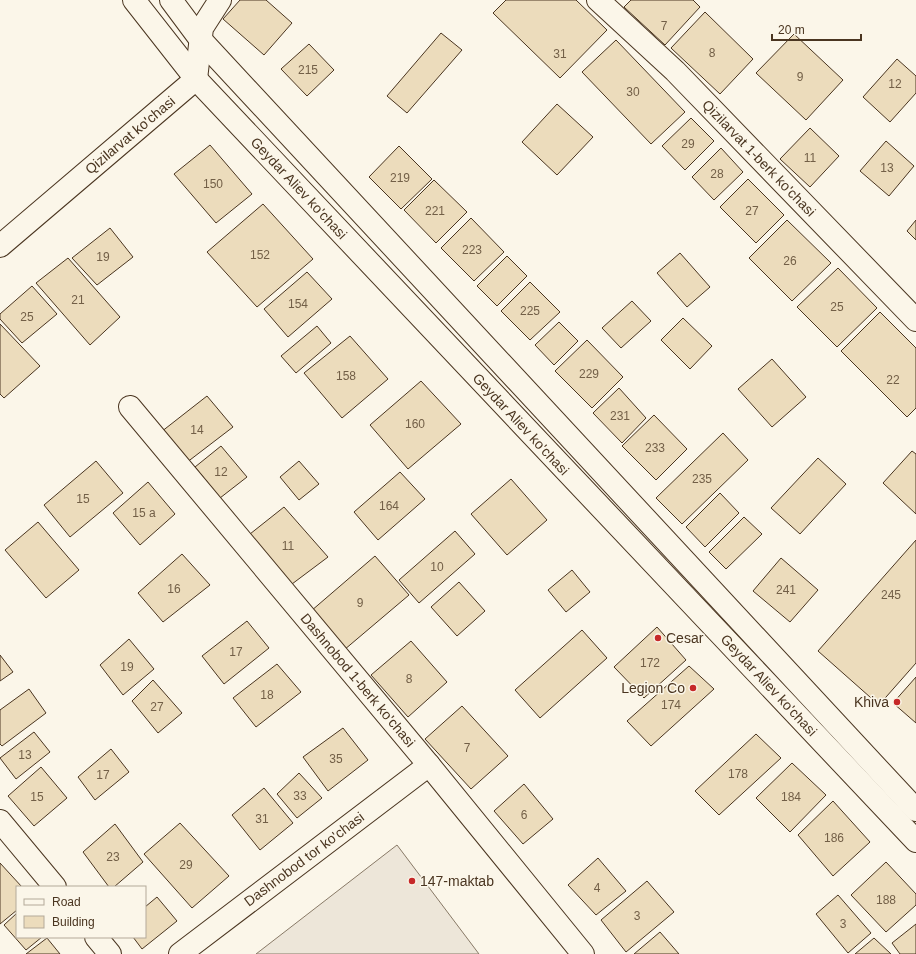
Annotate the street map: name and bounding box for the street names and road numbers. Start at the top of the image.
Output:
street label: Qizilarvat ko'chasi [82,93,178,177]
street label: Qizilarvat 1-berk ko'chasi [699,96,819,220]
street label: Geydar Aliev ko'chasi [248,134,350,242]
street label: Geydar Aliev ko'chasi [470,370,572,478]
street label: Dashnobod 1-berk ko'chasi [297,610,419,750]
street label: Geydar Aliev ko'chasi [718,631,820,739]
street label: Dashnobod tor ko'chasi [241,809,367,909]

